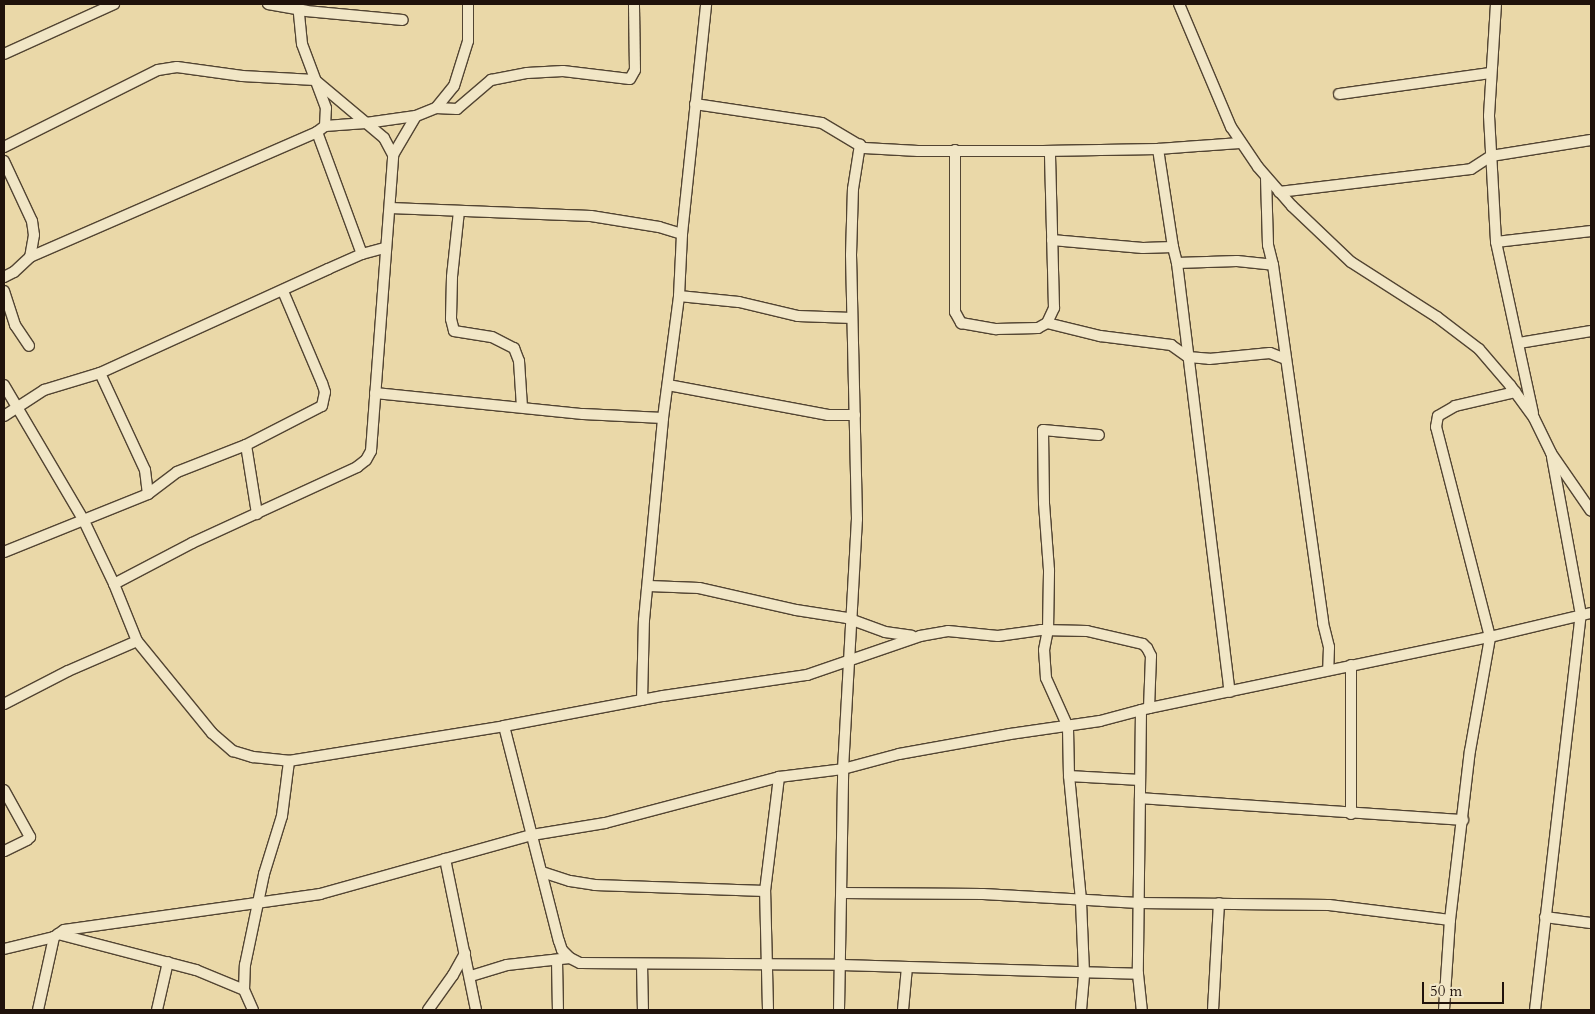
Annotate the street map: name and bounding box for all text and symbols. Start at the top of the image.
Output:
scale bar [1425,972,1508,1004]
text: 50 m [1430,981,1462,1001]

